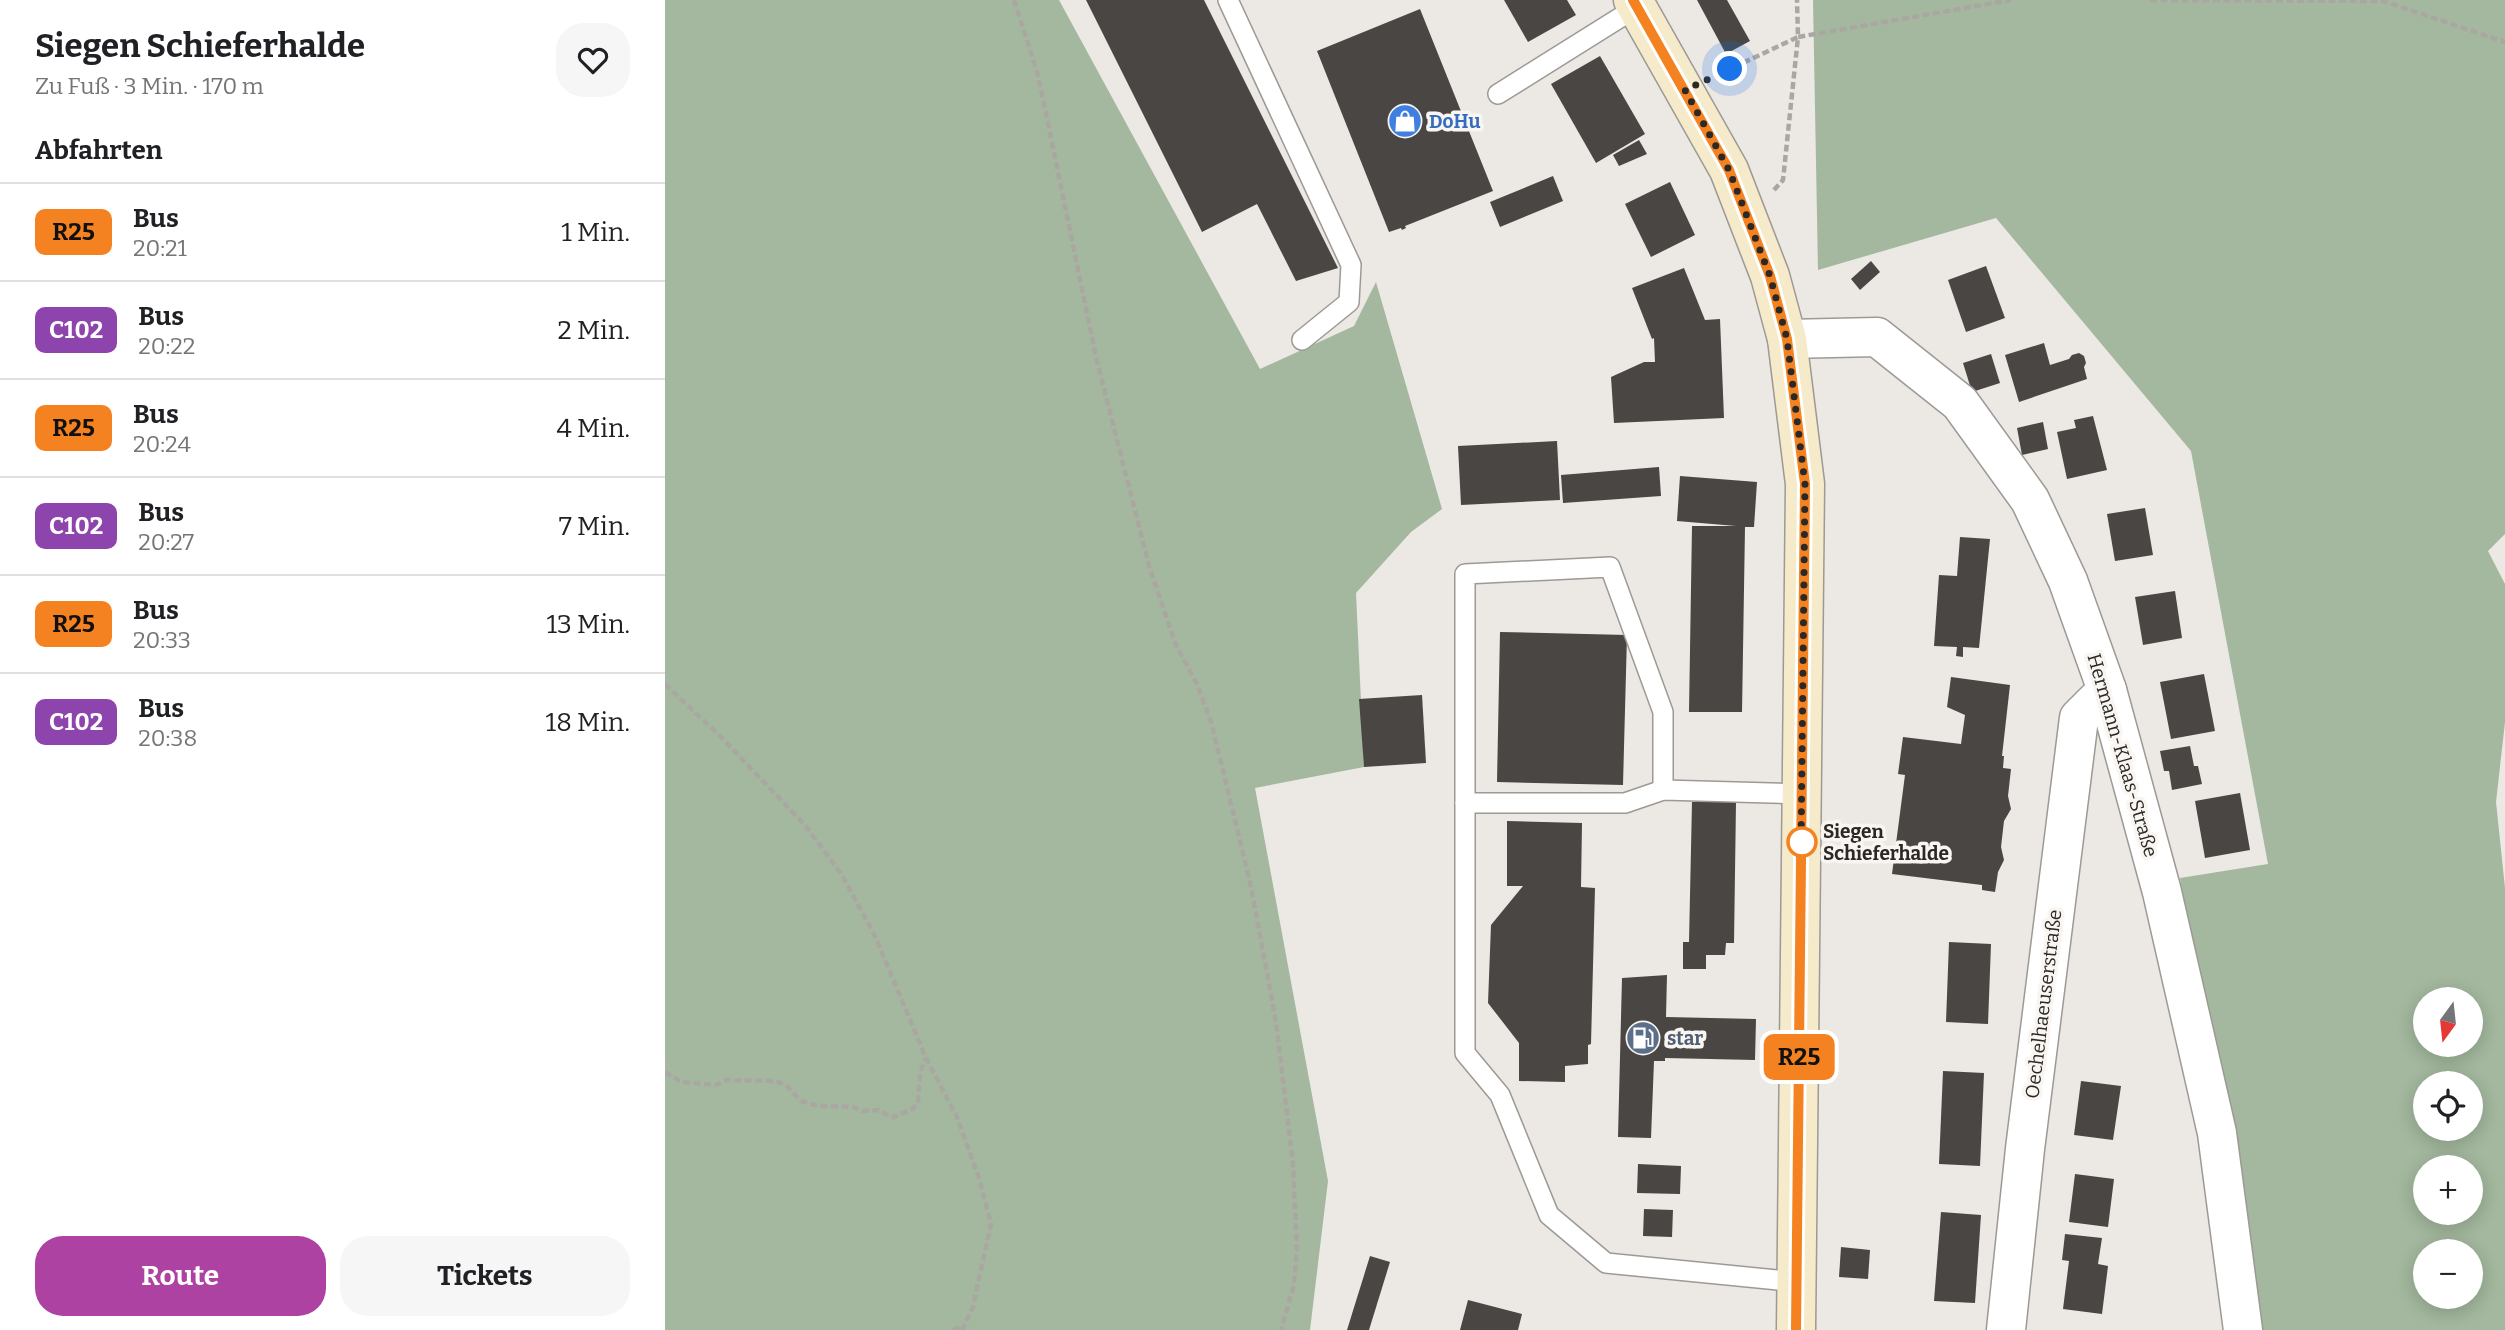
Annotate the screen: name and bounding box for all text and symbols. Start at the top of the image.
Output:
button: heart [556,23,630,97]
text: Siegen Schieferhalde [35,26,365,66]
your location [1712,51,1747,86]
text: Zu Fuß · 3 Min. · 170 m [35,72,264,100]
shop icon: DoHu [1386,102,1424,140]
place label: DoHu [1429,110,1480,133]
text: Abfahrten [35,135,162,166]
text: Bus [133,203,179,234]
text: 1 Min. [561,217,630,248]
text: R25 [52,218,95,246]
text: 20:21 [133,234,187,262]
text: Bus [138,301,184,332]
text: 2 Min. [558,315,630,346]
text: C102 [49,316,103,344]
text: 20:22 [138,332,195,360]
text: Bus [133,399,179,430]
text: 4 Min. [557,413,630,444]
text: R25 [52,414,95,442]
text: 20:24 [133,430,191,458]
text: Bus [138,497,184,528]
text: 7 Min. [559,511,630,542]
text: C102 [49,512,103,540]
text: 20:27 [138,528,194,556]
text: Bus [133,595,179,626]
text: 13 Min. [546,609,630,640]
text: R25 [52,610,95,638]
text: 20:33 [133,626,191,654]
street label: Hermann-Klaas-Straße [2082,651,2163,860]
text: Bus [138,693,184,724]
text: 18 Min. [546,707,630,738]
text: C102 [49,708,103,736]
text: 20:38 [138,724,197,752]
place label: Siegen Schieferhalde [1823,820,1949,865]
marker: Siegen Schieferhalde [1787,827,1817,857]
street label: Oechelhaeuserstraße [2020,908,2067,1100]
north arrow [2413,987,2483,1057]
map controls [2413,987,2483,1309]
fuel station icon: star [1624,1019,1662,1057]
place label: star [1667,1027,1703,1050]
line badge: R25 [1759,1034,1839,1080]
text: R25 [1778,1043,1820,1071]
button: locate [2413,1071,2483,1141]
button: + [2413,1155,2483,1225]
button: Route [35,1236,326,1316]
button: Tickets [340,1236,630,1316]
button: − [2413,1239,2483,1309]

